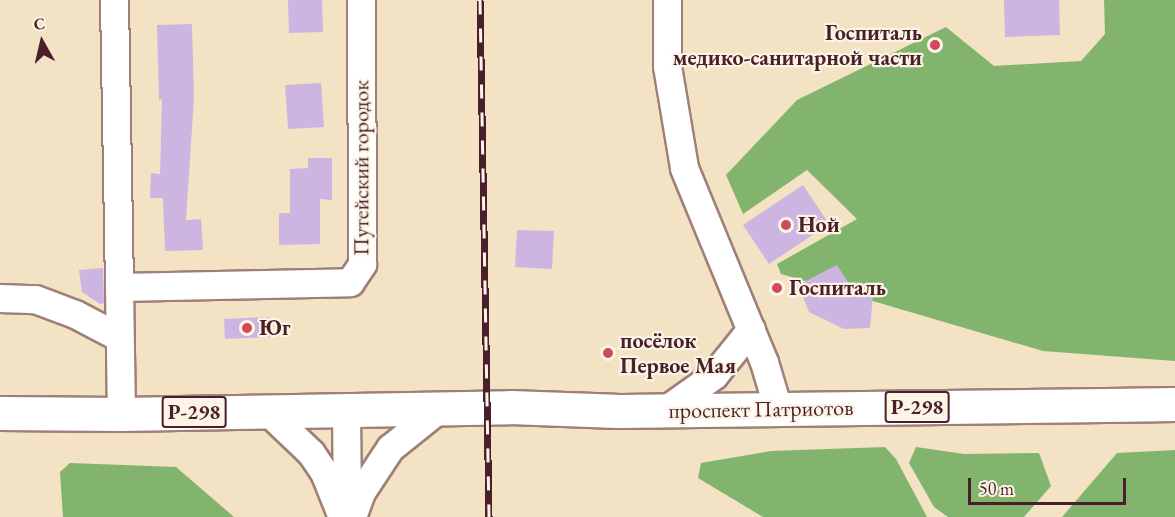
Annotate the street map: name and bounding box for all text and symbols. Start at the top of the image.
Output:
north arrow [12,12,72,72]
text: С [32,12,47,35]
place label: Госпиталь медико-санитарной части [673,19,922,70]
marker: Госпиталь медико-санитарной части [926,36,944,54]
street label: Путейский городок [348,80,374,256]
place label: Ной [798,212,840,238]
marker: Ной [779,218,793,232]
place label: Госпиталь [789,275,886,301]
marker: Госпиталь [770,281,784,295]
place label: Юг [259,315,290,341]
marker: Юг [240,321,254,335]
place label: посёлок Первое Мая [620,327,736,378]
marker: посёлок Первое Мая [601,346,615,360]
road number: Р-298 [884,389,950,425]
road number: Р-298 [161,394,227,430]
street label: проспект Патриотов [668,394,854,424]
scale bar [971,466,1128,504]
text: 50 m [979,477,1014,500]

